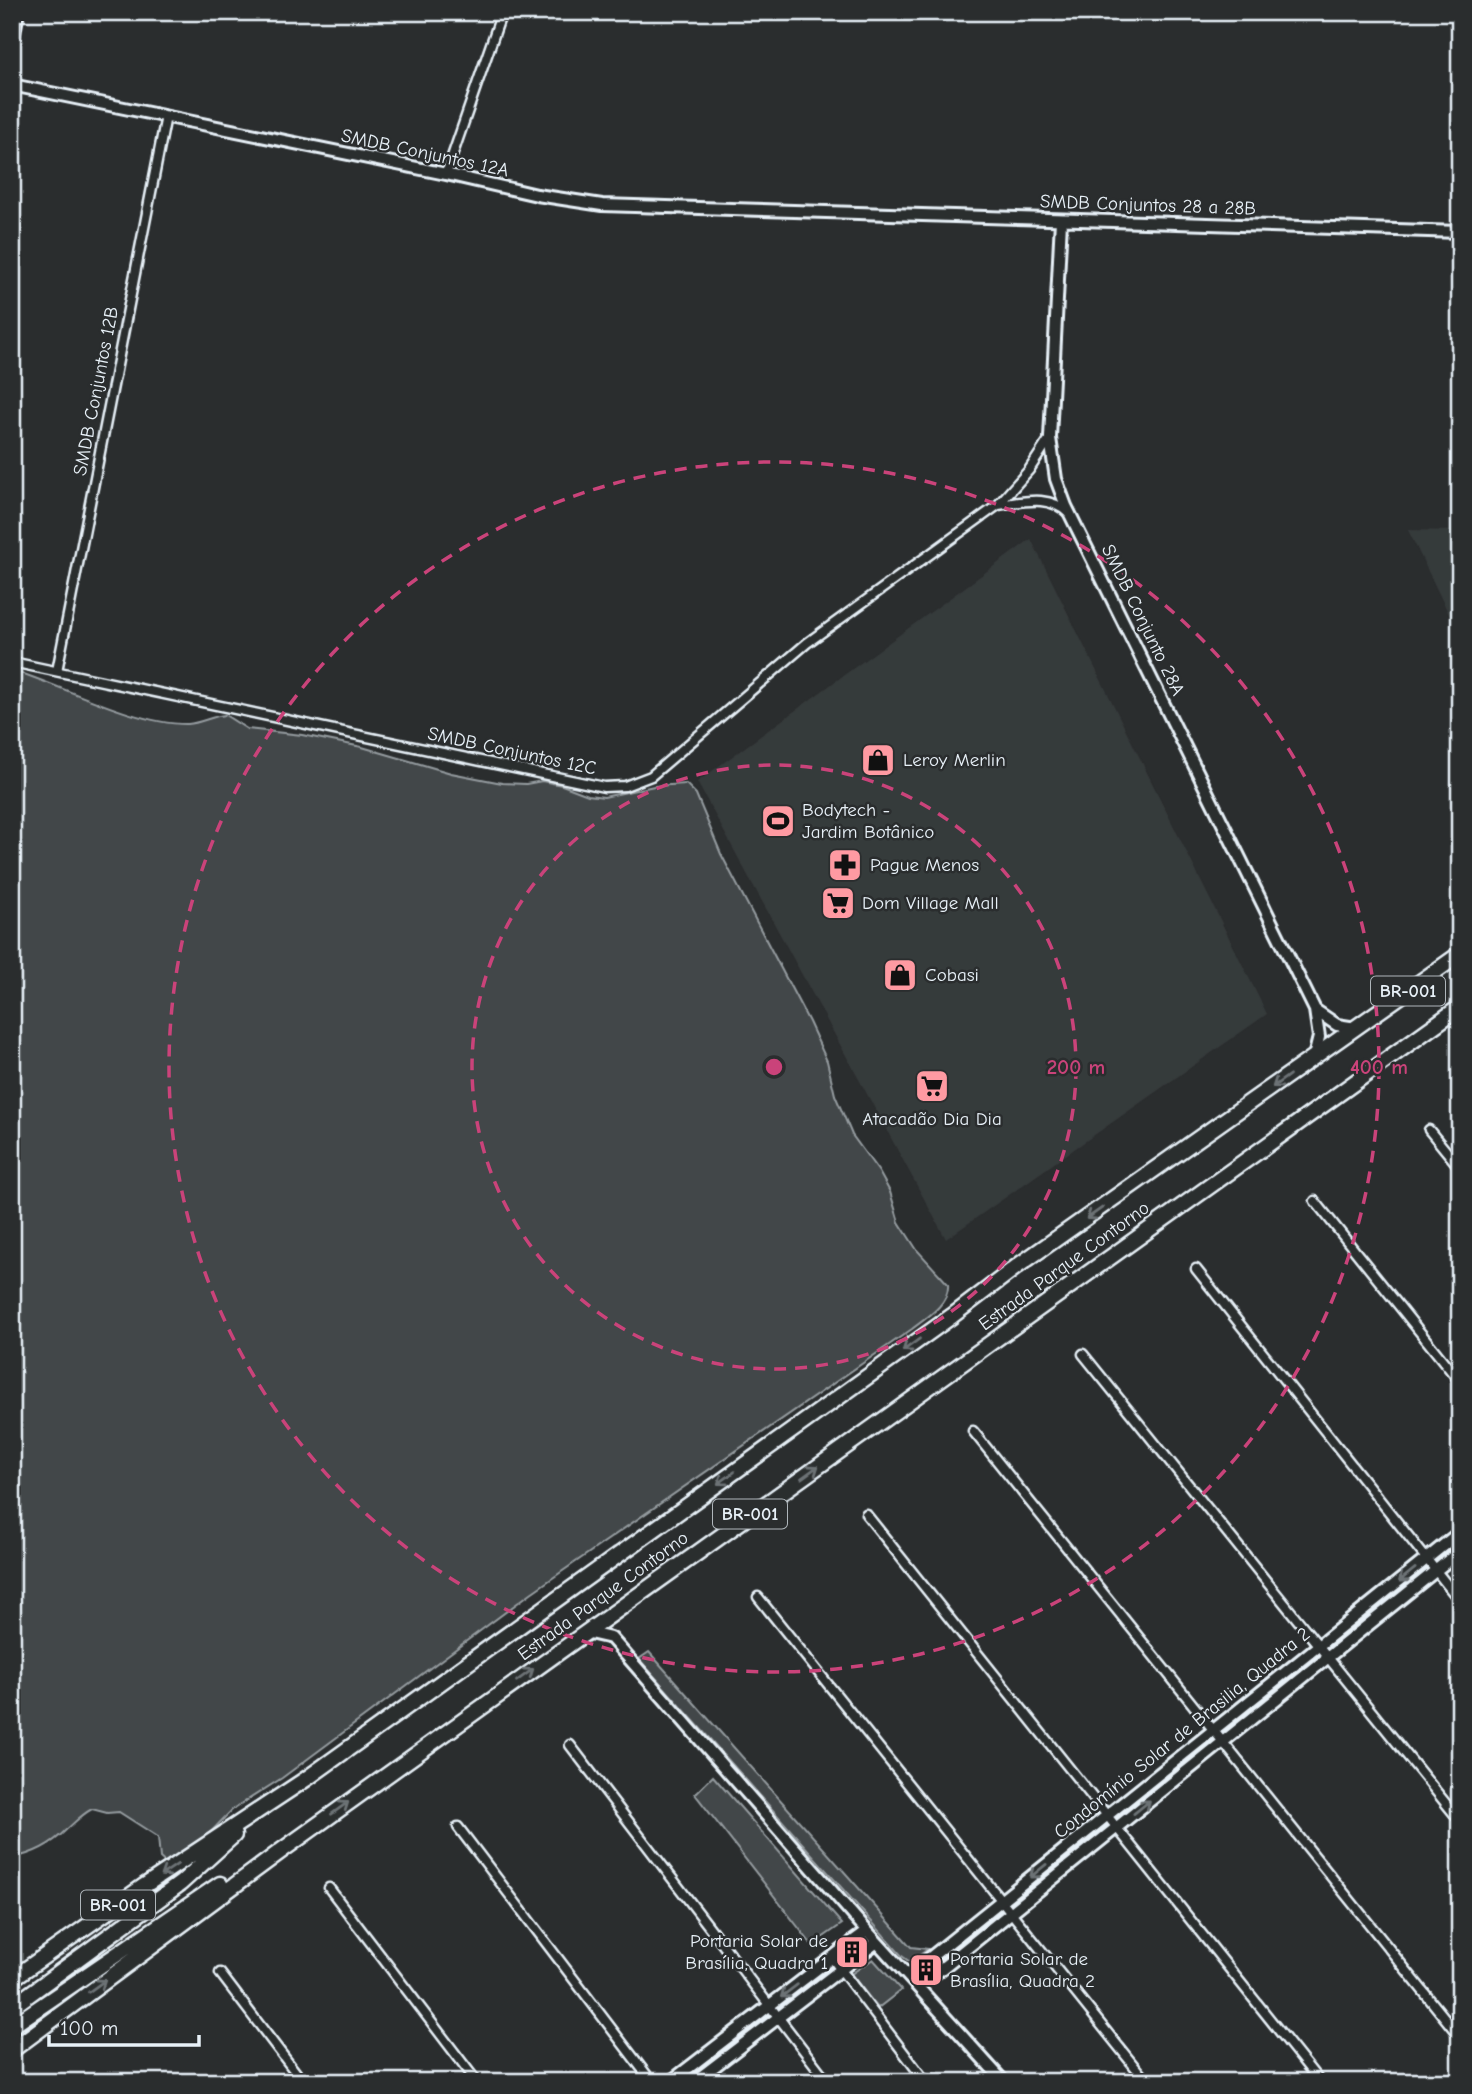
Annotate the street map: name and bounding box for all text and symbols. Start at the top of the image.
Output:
street label: SMDB Conjuntos 12A [339,124,511,182]
street label: SMDB Conjuntos 28 a 28B [1040,190,1256,220]
street label: SMDB Conjuntos 12B [69,305,123,477]
street label: SMDB Conjunto 28A [1097,541,1189,699]
street label: SMDB Conjuntos 12C [426,722,599,780]
shop icon: Leroy Merlin [859,741,897,779]
place label: Leroy Merlin [903,749,1006,771]
place label: Bodytech - Jardim Botânico [802,799,934,843]
sports icon: Bodytech - Jardim Botânico [759,802,797,840]
pharmacy icon: Pague Menos [826,846,864,884]
place label: Pague Menos [870,854,979,876]
supermarket icon: Dom Village Mall [819,884,857,922]
place label: Dom Village Mall [862,892,999,914]
shop icon: Cobasi [881,956,919,994]
place label: Cobasi [925,964,979,986]
road number: BR-001 [1371,976,1445,1006]
centre of rings [762,1055,786,1079]
text: 200 m [1047,1055,1105,1079]
text: 400 m [1350,1055,1408,1079]
supermarket icon: Atacadão Dia Dia [913,1067,951,1105]
one-way arrow [1272,1074,1291,1088]
place label: Atacadão Dia Dia [862,1108,1002,1130]
street label: Estrada Parque Contorno [974,1197,1154,1335]
one-way arrow [1086,1206,1105,1220]
one-way arrow [902,1338,921,1353]
one-way arrow [800,1464,819,1479]
one-way arrow [717,1471,736,1485]
road number: BR-001 [713,1499,787,1528]
street label: Estrada Parque Contorno [513,1527,693,1665]
one-way arrow [1398,1567,1416,1583]
street label: Condomínio Solar de Brasilia, Quadra 2 [1050,1623,1314,1843]
one-way arrow [515,1668,534,1682]
one-way arrow [1132,1799,1150,1815]
one-way arrow [330,1801,349,1815]
one-way arrow [160,1863,179,1877]
one-way arrow [1029,1863,1047,1878]
road number: BR-001 [81,1891,155,1920]
place label: Portaria Solar de Brasília, Quadra 1 [685,1930,828,1974]
building icon: Portaria Solar de Brasília, Quadra 1 [833,1933,871,1971]
place label: Portaria Solar de Brasília, Quadra 2 [950,1948,1095,1992]
building icon: Portaria Solar de Brasília, Quadra 2 [907,1951,945,1989]
one-way arrow [88,1979,107,1994]
one-way arrow [780,1983,798,1998]
scale bar [49,2003,200,2047]
text: 100 m [60,2016,118,2040]

